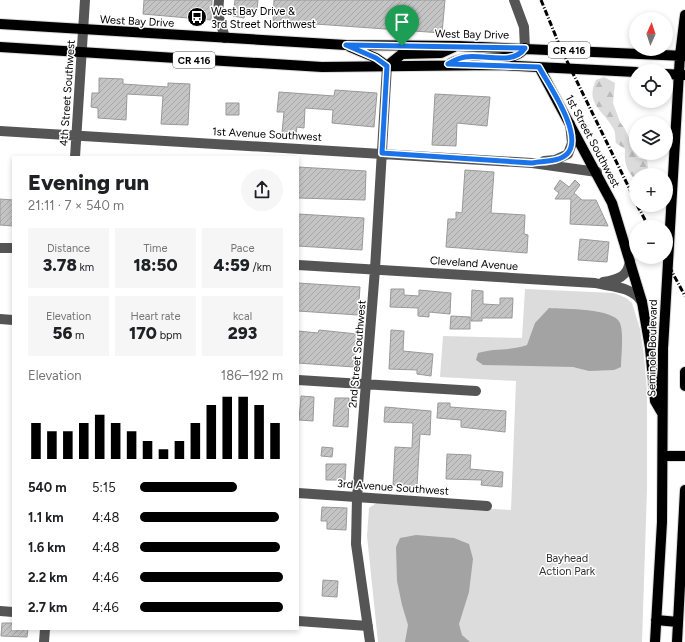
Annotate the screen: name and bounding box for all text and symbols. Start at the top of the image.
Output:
place label: West Bay Drive & 3rd Street Northwest [211,5,316,31]
pin [385,5,419,46]
bus stop icon: West Bay Drive & 3rd Street Northwest [186,6,208,28]
icon: arrive [391,11,413,33]
north arrow [629,12,673,56]
map controls [629,12,673,264]
street label: West Bay Drive [100,13,174,30]
street label: West Bay Drive [435,27,509,42]
street label: 4th Street Southwest [57,39,78,147]
road number: CR 416 [548,42,590,58]
road number: CR 416 [173,52,215,68]
button: locate [629,64,673,108]
street label: 1st Street Southwest [563,93,623,190]
button: layers [629,116,673,160]
street label: 1st Avenue Southwest [212,125,322,144]
button: + [629,168,673,212]
text: Evening run [28,169,149,196]
button: share [241,169,283,211]
text: 21:11 · 7 × 540 m [28,198,124,213]
button: − [629,220,673,264]
text: Distance [47,242,90,255]
text: Time [144,242,168,255]
text: Pace [231,242,254,255]
street label: Cleveland Avenue [429,254,518,273]
text: 3.78 [43,255,77,275]
text: 18:50 [133,255,178,275]
text: 4:59 [214,255,250,275]
text: km [77,261,94,274]
text: /km [250,261,271,274]
street label: Seminole Boulevard [645,299,660,397]
street label: 2nd Street Southwest [346,300,369,409]
text: Elevation [46,310,91,323]
text: Heart rate [131,310,180,323]
text: kcal [233,310,252,323]
text: 56 [53,323,72,343]
text: 170 [129,323,157,343]
text: 293 [228,323,257,343]
text: m [72,329,84,342]
text: bpm [157,329,182,342]
text: Elevation [28,368,81,383]
text: 186–192 m [221,368,283,383]
street label: 3rd Avenue Southwest [337,477,449,498]
text: 540 m [28,480,67,495]
text: 5:15 [92,480,116,495]
text: 1.1 km [28,510,64,525]
text: 4:48 [92,510,119,525]
text: 1.6 km [28,540,66,555]
text: 4:48 [92,540,119,555]
park label: Bayhead Action Park [539,552,596,578]
text: 2.2 km [28,570,68,585]
text: 4:46 [92,570,119,585]
text: 2.7 km [28,600,67,615]
text: 4:46 [92,600,119,615]

